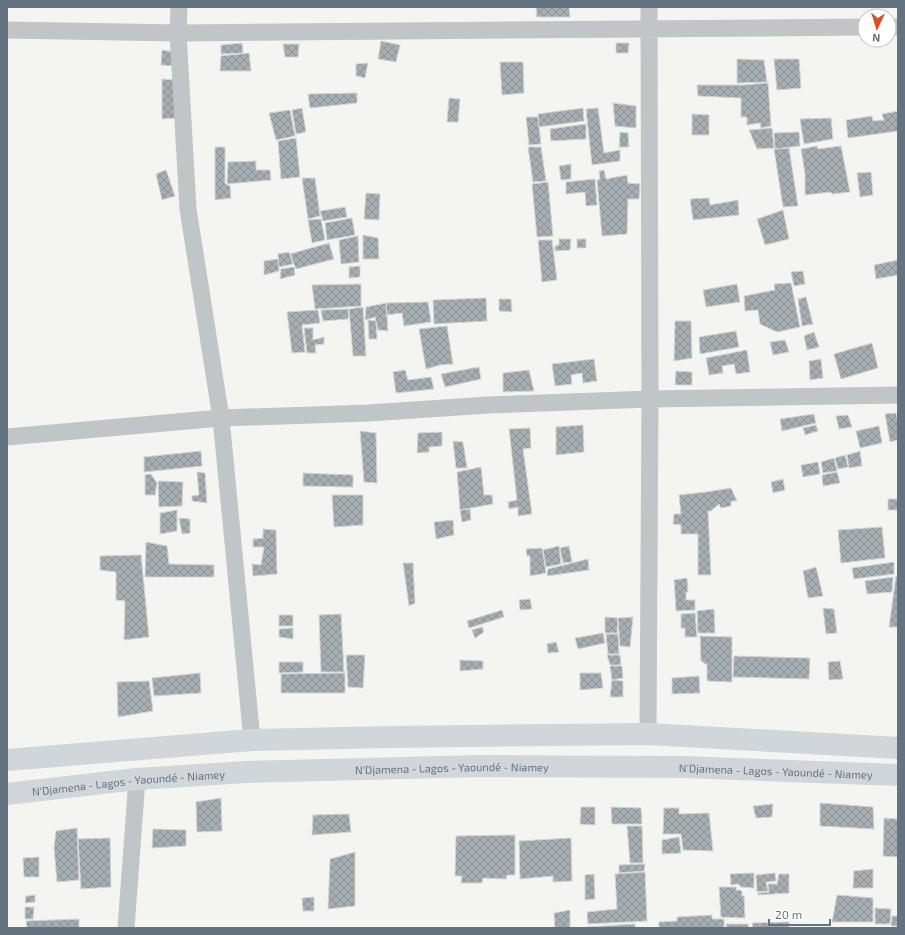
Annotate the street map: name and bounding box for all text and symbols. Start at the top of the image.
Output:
north arrow [857,8,897,48]
text: N [872,32,881,45]
street label: N'Djamena - Lagos - Yaoundé - Niamey [355,759,549,776]
street label: N'Djamena - Lagos - Yaoundé - Niamey [679,760,873,781]
street label: N'Djamena - Lagos - Yaoundé - Niamey [31,767,225,798]
scale bar [769,901,830,927]
text: 20 m [775,907,802,921]

